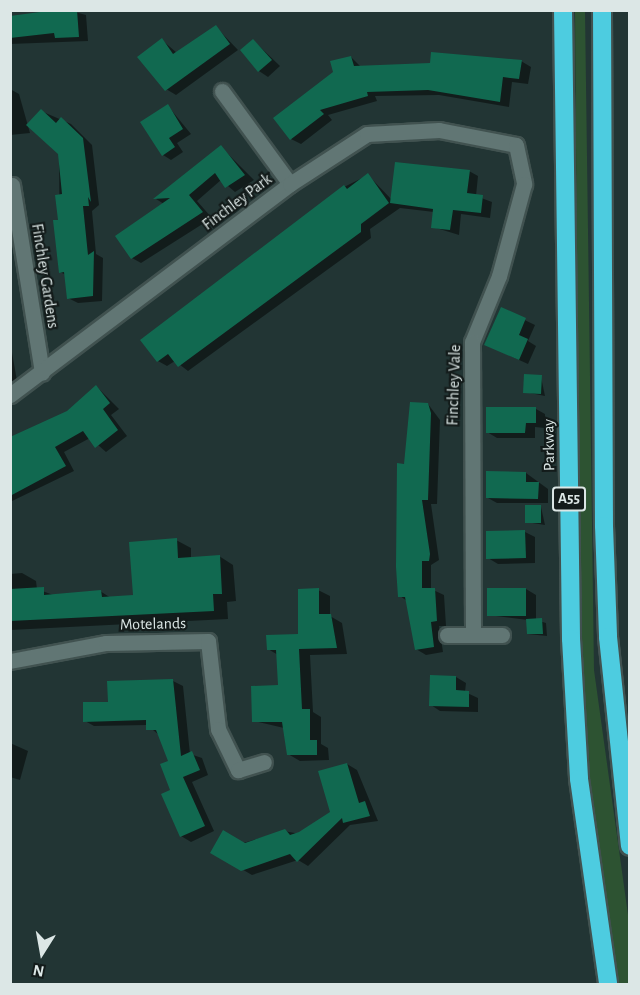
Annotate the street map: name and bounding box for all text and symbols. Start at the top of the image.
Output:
street label: Finchley Park [198,170,276,234]
street label: Finchley Gardens [27,222,63,330]
street label: Finchley Vale [443,344,465,426]
street label: Parkway [539,419,559,471]
road number: A55 [551,487,587,511]
street label: Motelands [120,614,186,634]
north arrow [12,923,72,983]
text: N [32,962,46,980]

